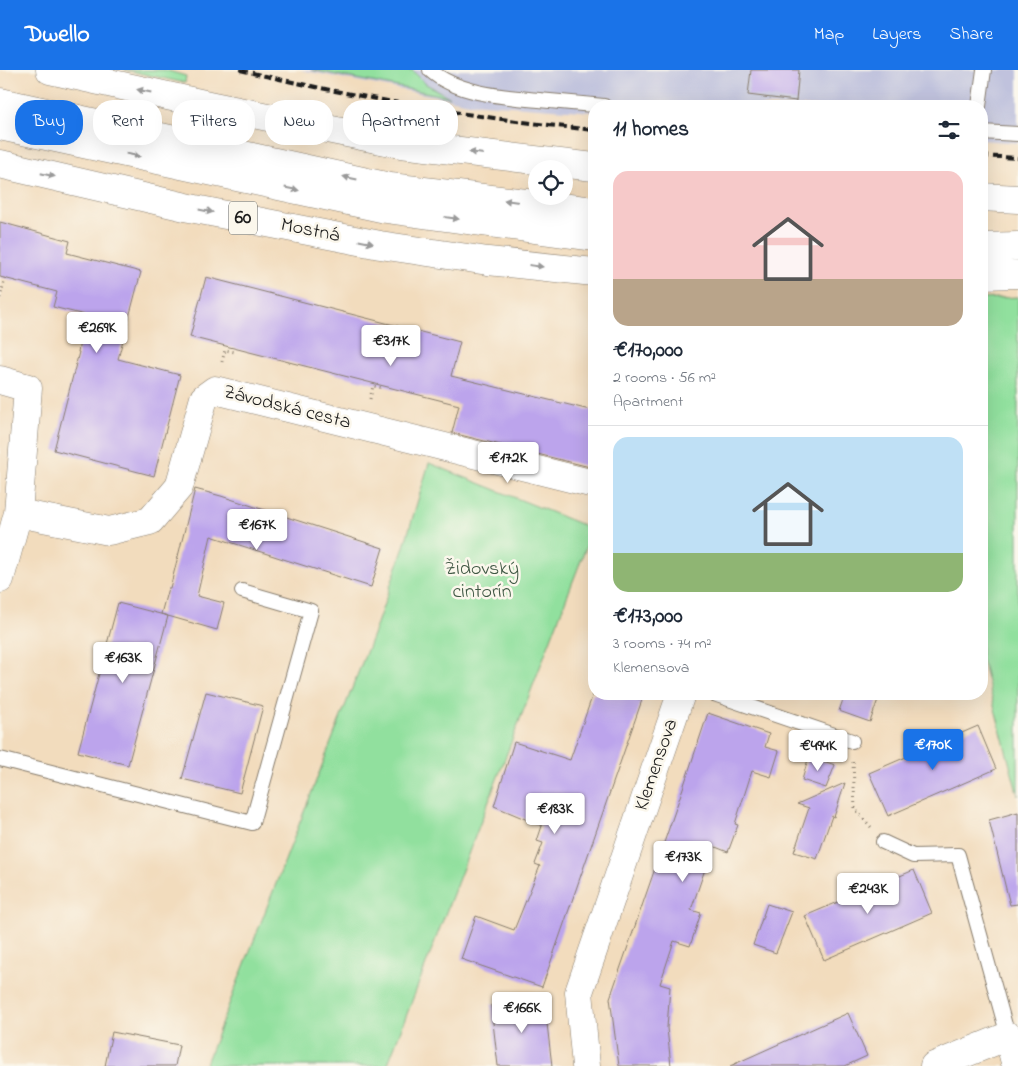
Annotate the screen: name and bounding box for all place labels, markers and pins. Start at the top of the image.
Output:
pin: €269K [62,312,132,354]
pin: €317K [356,324,426,367]
pin: €172K [473,442,543,484]
pin: €167K [222,508,292,551]
pin: €163K [88,642,158,684]
pin: €170K [898,728,968,771]
pin: €494K [783,730,853,772]
pin: €183K [520,792,590,835]
pin: €173K [648,840,718,883]
pin: €243K [833,872,903,915]
pin: €166K [487,992,557,1034]

